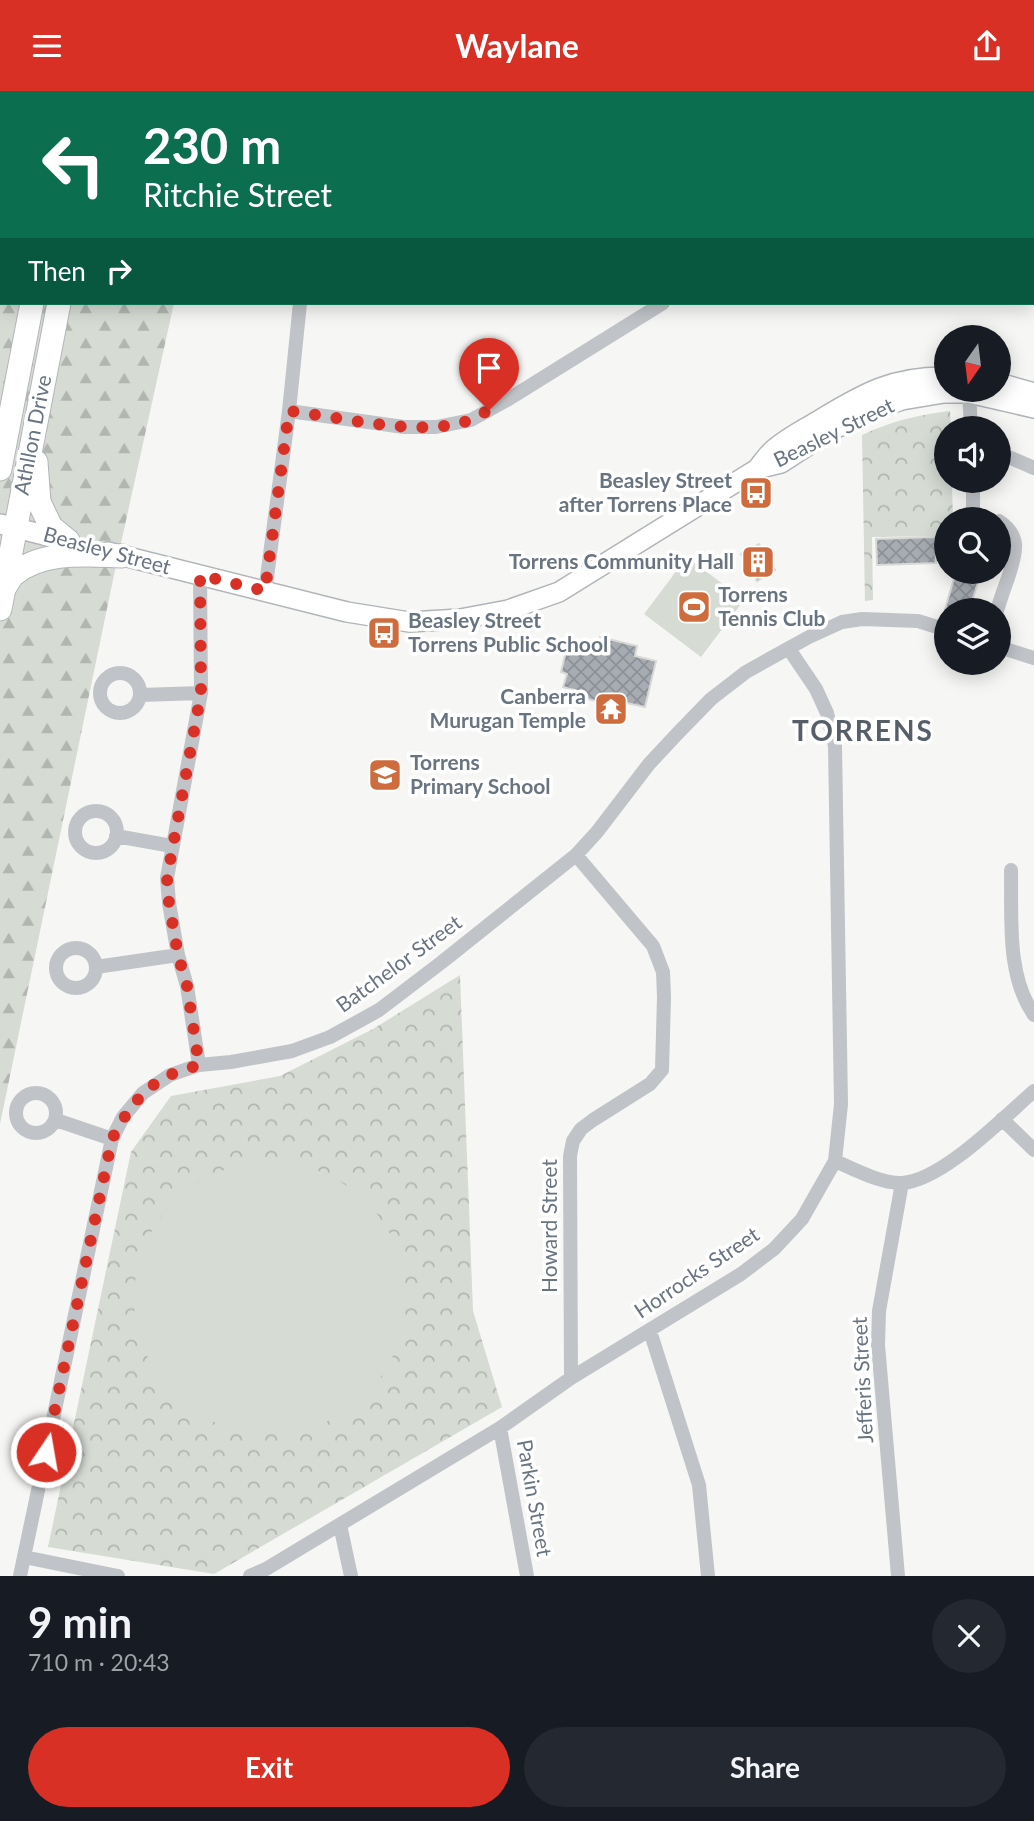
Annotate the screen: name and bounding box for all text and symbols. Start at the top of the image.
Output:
text: Waylane [455,26,579,65]
icon: menu [28,27,66,65]
icon: share [968,27,1006,65]
text: 230 m [143,116,281,174]
icon: left [28,119,119,210]
text: Ritchie Street [143,175,332,214]
icon: right [100,252,138,290]
text: Then [28,255,86,287]
north arrow [934,325,1012,403]
map controls [934,325,1011,675]
pin [459,338,519,410]
icon: arrive [470,349,508,387]
street label: Athllon Drive [8,373,55,497]
street label: Beasley Street [769,392,898,472]
button: sound [934,416,1011,493]
place label: Beasley Street after Torrens Place [559,467,732,516]
bus stop icon: Beasley Street after Torrens Place [737,474,775,512]
button: search [934,507,1011,584]
street label: Beasley Street [41,521,174,579]
building icon: Torrens Community Hall [739,543,777,581]
place label: Torrens Community Hall [509,548,734,573]
place label: Torrens Tennis Club [718,581,826,630]
sports icon: Torrens Tennis Club [675,588,713,626]
button: layers [934,598,1011,675]
place label: Beasley Street Torrens Public School [408,607,608,656]
bus stop icon: Beasley Street Torrens Public School [365,614,403,652]
place label: Canberra Murugan Temple [430,683,586,732]
temple icon: Canberra Murugan Temple [592,690,630,728]
district label: TORRENS [792,713,934,747]
place label: Torrens Primary School [410,749,551,798]
school or university icon: Torrens Primary School [366,756,404,794]
street label: Batchelor Street [331,909,466,1017]
street label: Howard Street [536,1159,561,1293]
street label: Horrocks Street [629,1221,764,1323]
street label: Jefferis Street [846,1316,877,1444]
position arrow [9,1415,83,1489]
street label: Parkin Street [513,1437,558,1559]
text: 9 min [28,1597,132,1647]
button: close [932,1599,1006,1673]
text: 710 m · 20:43 [28,1648,170,1676]
button: Exit [28,1727,510,1807]
button: Share [524,1727,1006,1807]

